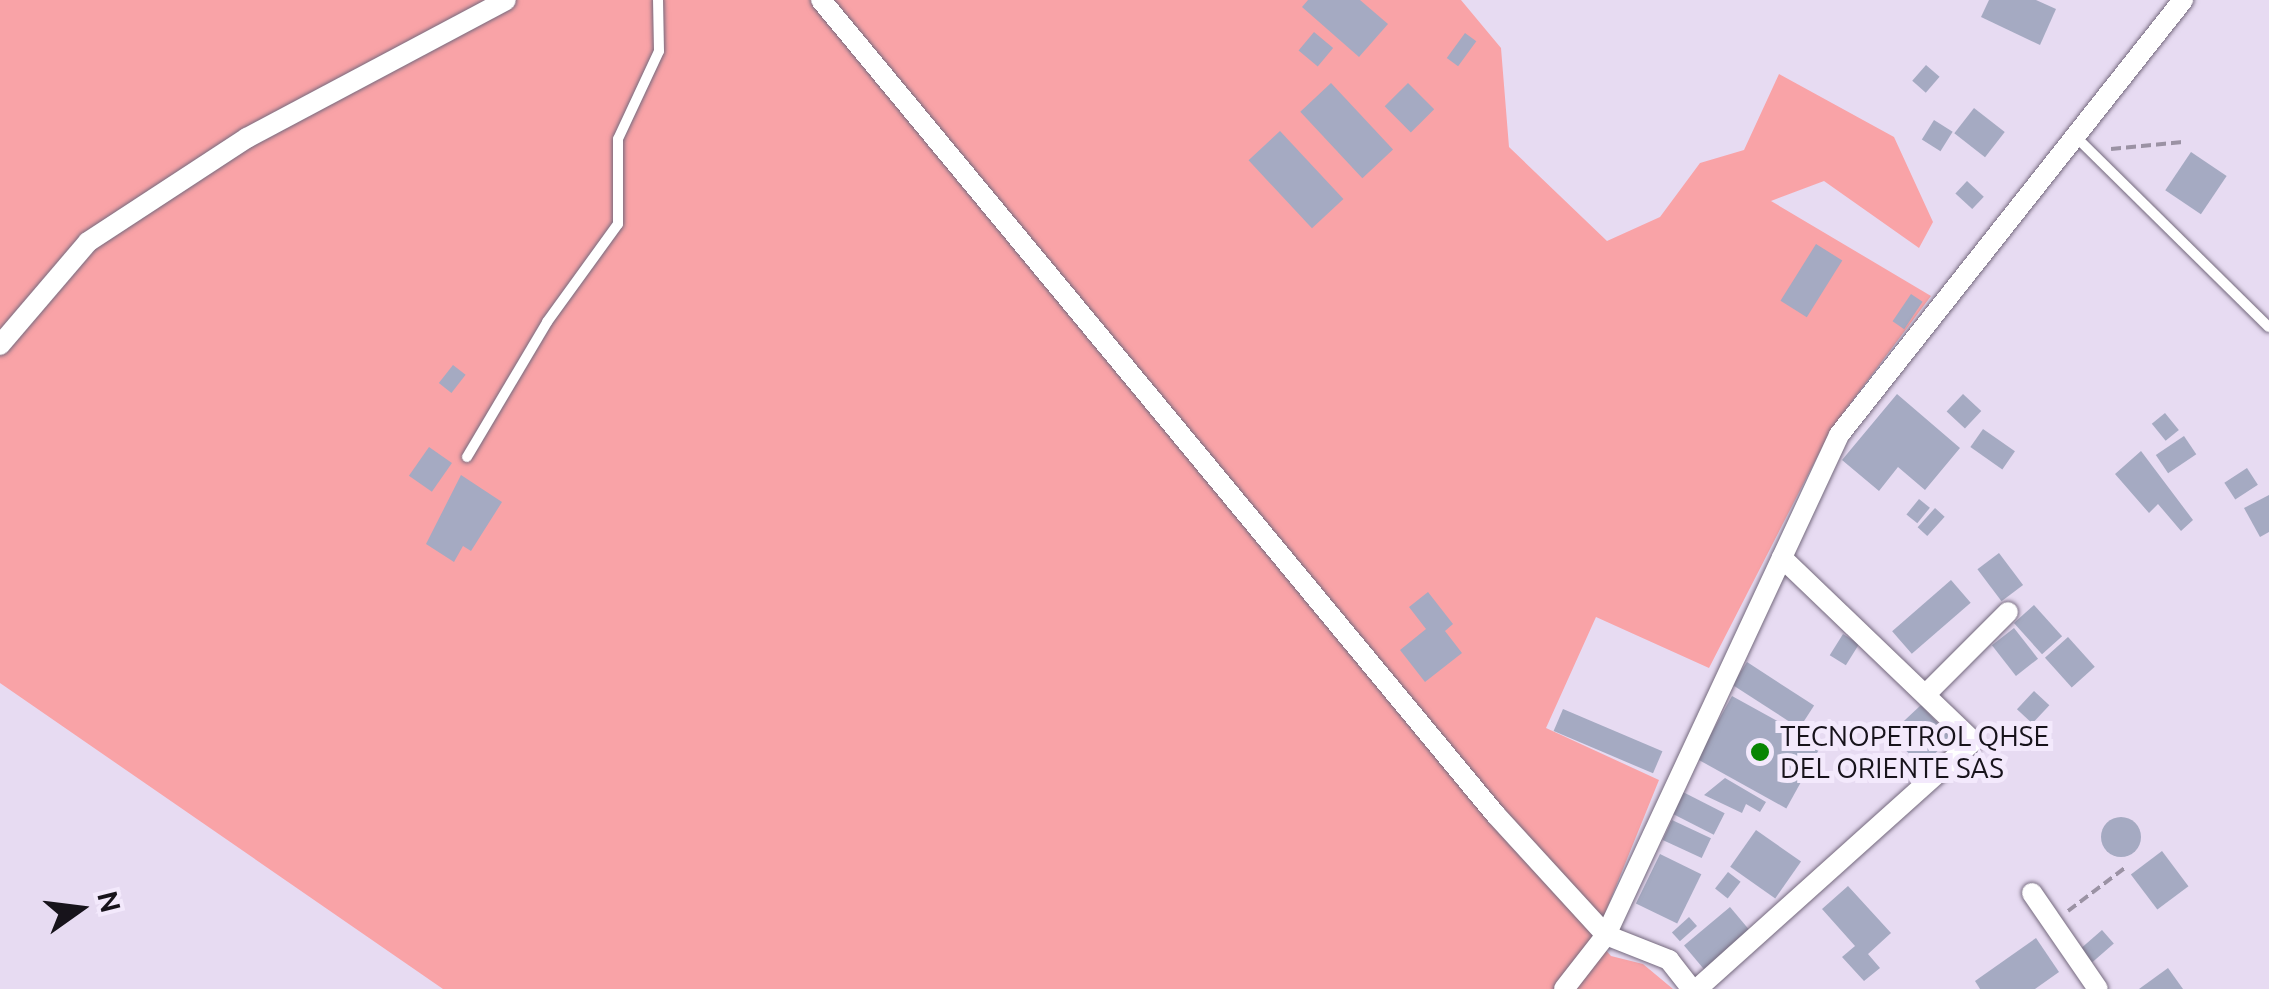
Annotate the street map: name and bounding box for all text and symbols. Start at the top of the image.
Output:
place label: TECNOPETROL QHSE DEL ORIENTE SAS [1780,719,2049,785]
marker: TECNOPETROL QHSE DEL ORIENTE SAS [1749,741,1771,763]
north arrow [30,859,130,959]
text: N [92,888,127,915]

